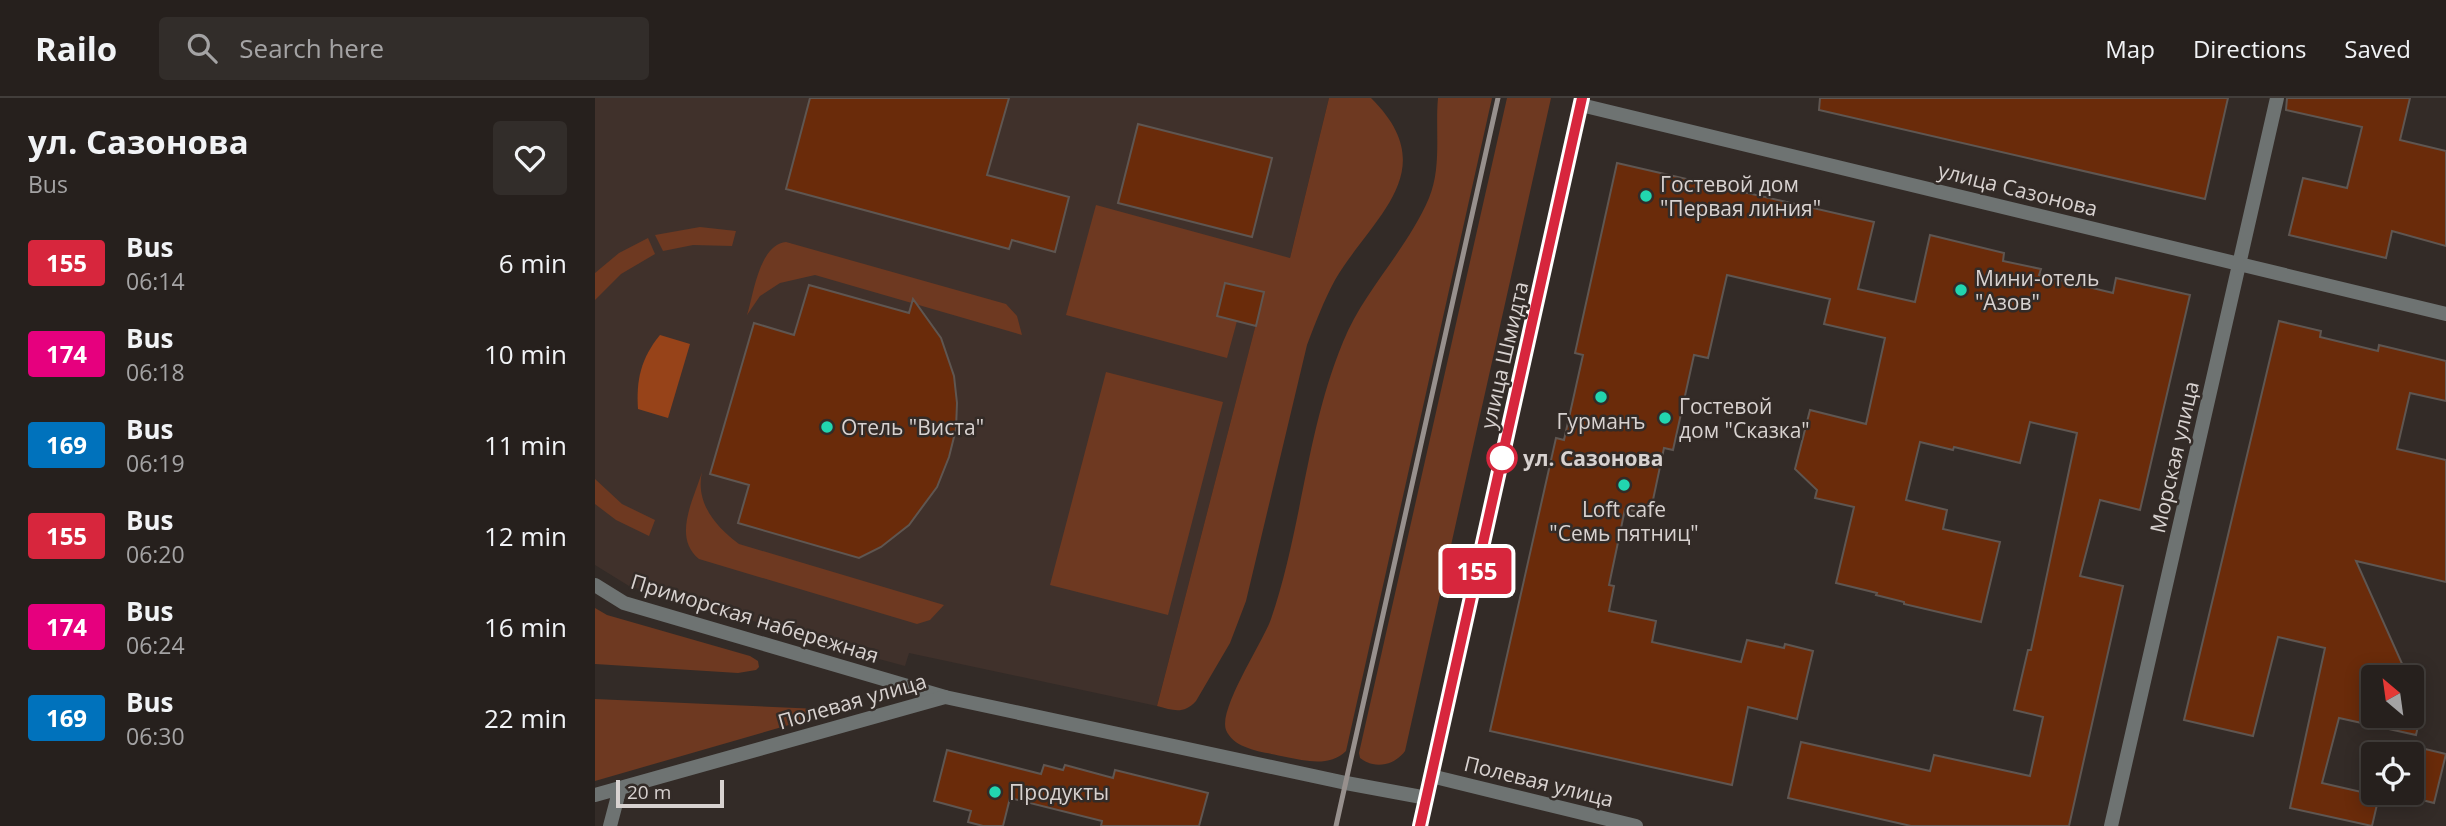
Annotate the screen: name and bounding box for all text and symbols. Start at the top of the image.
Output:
search box [159,17,649,80]
text: Railo [35,26,117,71]
icon: search [183,29,221,67]
text: Search here [239,30,384,66]
text: Map [2105,32,2155,65]
text: Directions [2193,32,2306,65]
text: Saved [2344,32,2411,65]
text: ул. Сазонова [28,119,249,164]
button: heart [493,121,567,195]
street label: улица Сазонова [1935,156,2101,222]
text: Bus [28,168,68,200]
place label: Гостевой дом "Первая линия" [1660,170,1821,222]
marker: Гостевой дом "Первая линия" [1638,188,1654,204]
text: Bus [126,229,173,265]
text: 6 min [499,245,567,281]
text: 155 [46,246,87,279]
place label: Мини-отель "Азов" [1975,264,2099,316]
text: 06:14 [126,265,185,297]
street label: улица Шмидта [1473,279,1535,431]
marker: Мини-отель "Азов" [1953,282,1969,298]
text: Bus [126,320,173,356]
text: 10 min [484,336,567,372]
text: 174 [46,337,87,370]
text: 06:18 [126,356,185,388]
street label: Морская улица [2143,378,2205,536]
marker: Гурманъ [1593,389,1609,405]
place label: Гостевой дом "Сказка" [1679,392,1810,444]
place label: Гурманъ [1556,407,1646,435]
marker: Гостевой дом "Сказка" [1657,410,1673,426]
text: Bus [126,411,173,447]
place label: Отель "Виста" [841,413,984,441]
marker: Отель "Виста" [819,419,835,435]
text: 11 min [484,427,567,463]
text: 169 [46,428,87,461]
marker: ул. Сазонова [1487,443,1517,473]
place label: ул. Сазонова [1523,444,1663,472]
text: 06:19 [126,447,185,479]
marker: Loft cafe "Семь пятниц" [1616,477,1632,493]
place label: Loft cafe "Семь пятниц" [1549,495,1699,547]
text: Bus [126,502,173,538]
text: 12 min [484,518,567,554]
text: 155 [46,519,87,552]
text: 06:20 [126,538,185,570]
line badge: 155 [1437,548,1517,594]
text: 155 [1456,554,1498,587]
street label: Приморская набережная [628,567,882,669]
text: Bus [126,593,173,629]
text: 16 min [484,609,567,645]
text: 174 [46,610,87,643]
text: 06:24 [126,629,185,661]
north arrow [2361,665,2424,728]
map controls [2361,665,2424,805]
street label: Полевая улица [774,666,930,736]
text: Bus [126,684,173,720]
text: 22 min [484,700,567,736]
text: 169 [46,701,87,734]
text: 06:30 [126,720,185,752]
button: locate [2361,742,2424,805]
street label: Полевая улица [1461,749,1617,813]
scale bar [616,777,725,809]
place label: Продукты [1009,778,1109,806]
text: 20 m [627,779,671,805]
marker: Продукты [987,784,1003,800]

